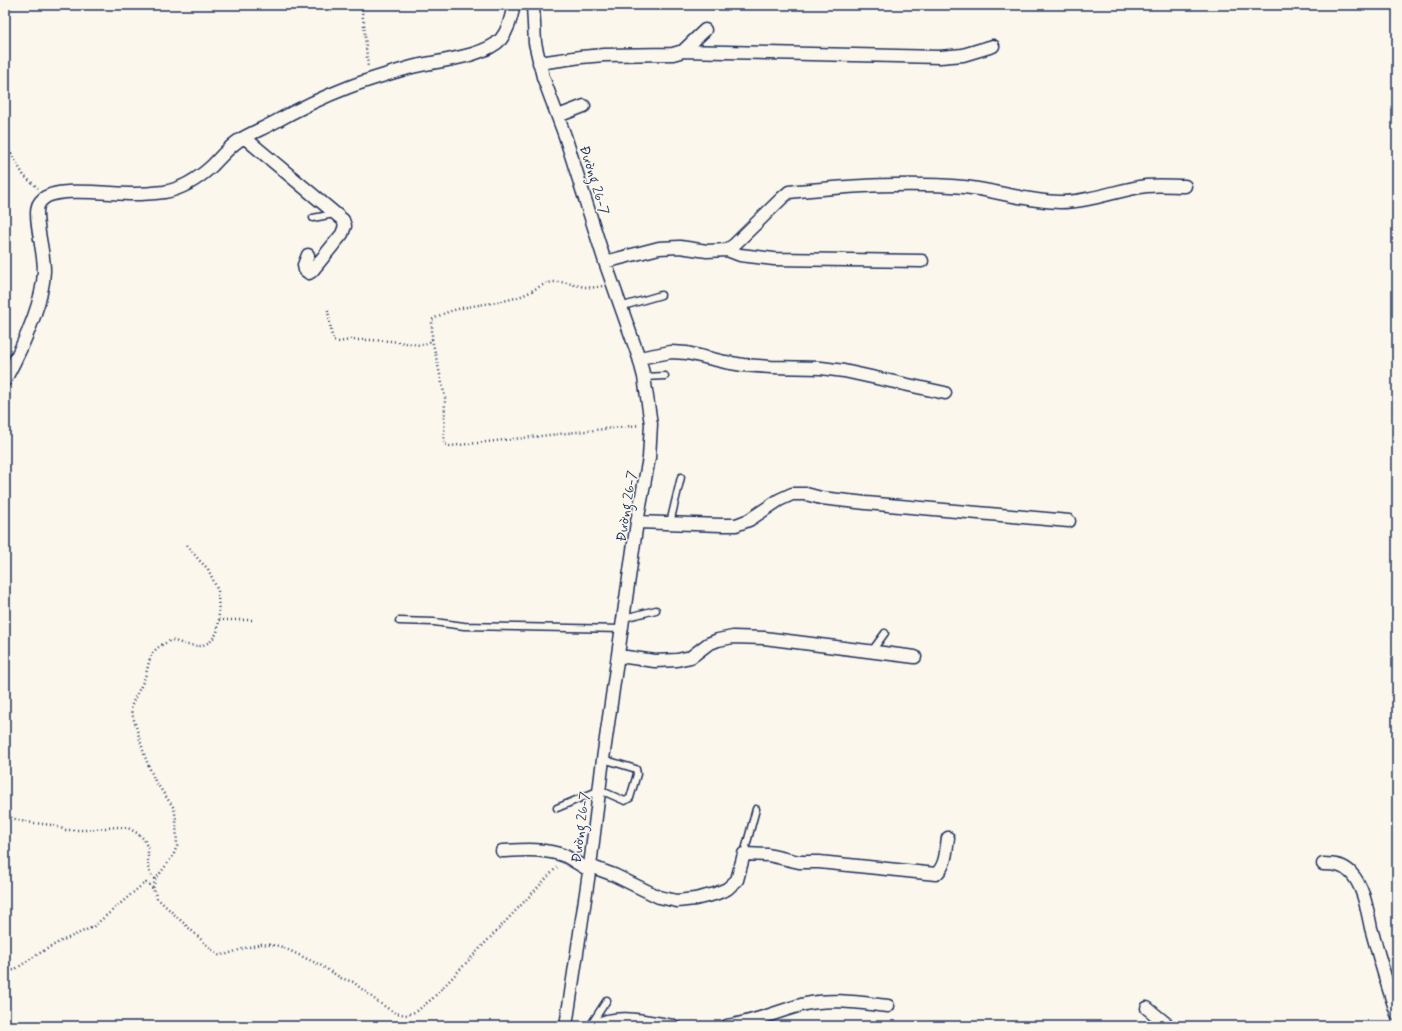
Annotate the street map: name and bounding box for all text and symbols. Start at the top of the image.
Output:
street label: Đường 26-7 [573,143,613,218]
street label: Đường 26-7 [612,469,644,543]
street label: Đường 26-7 [568,790,596,864]

